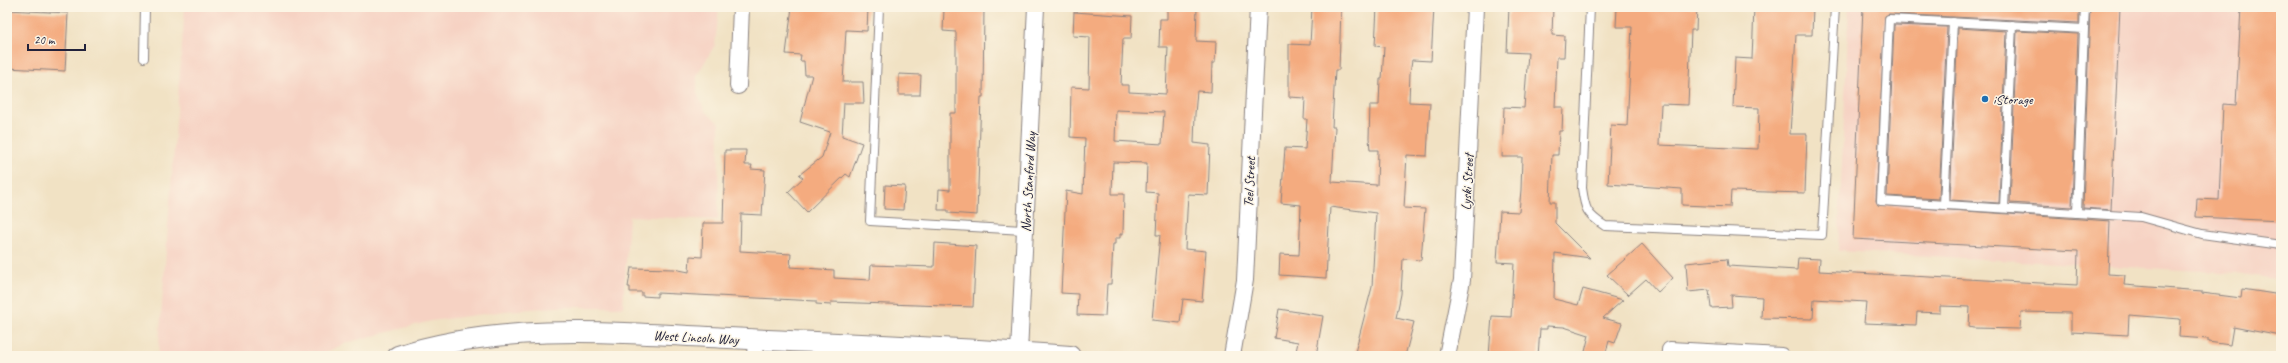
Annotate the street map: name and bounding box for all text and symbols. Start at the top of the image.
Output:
scale bar [28,26,85,52]
text: 20 m [34,32,56,48]
place label: iStorage [1993,91,2034,108]
marker: iStorage [1980,94,1990,104]
street label: North Stanford Way [1017,130,1040,232]
street label: Lyski Street [1458,151,1478,211]
street label: Teel Street [1240,155,1259,208]
street label: West Lincoln Way [653,327,740,348]

